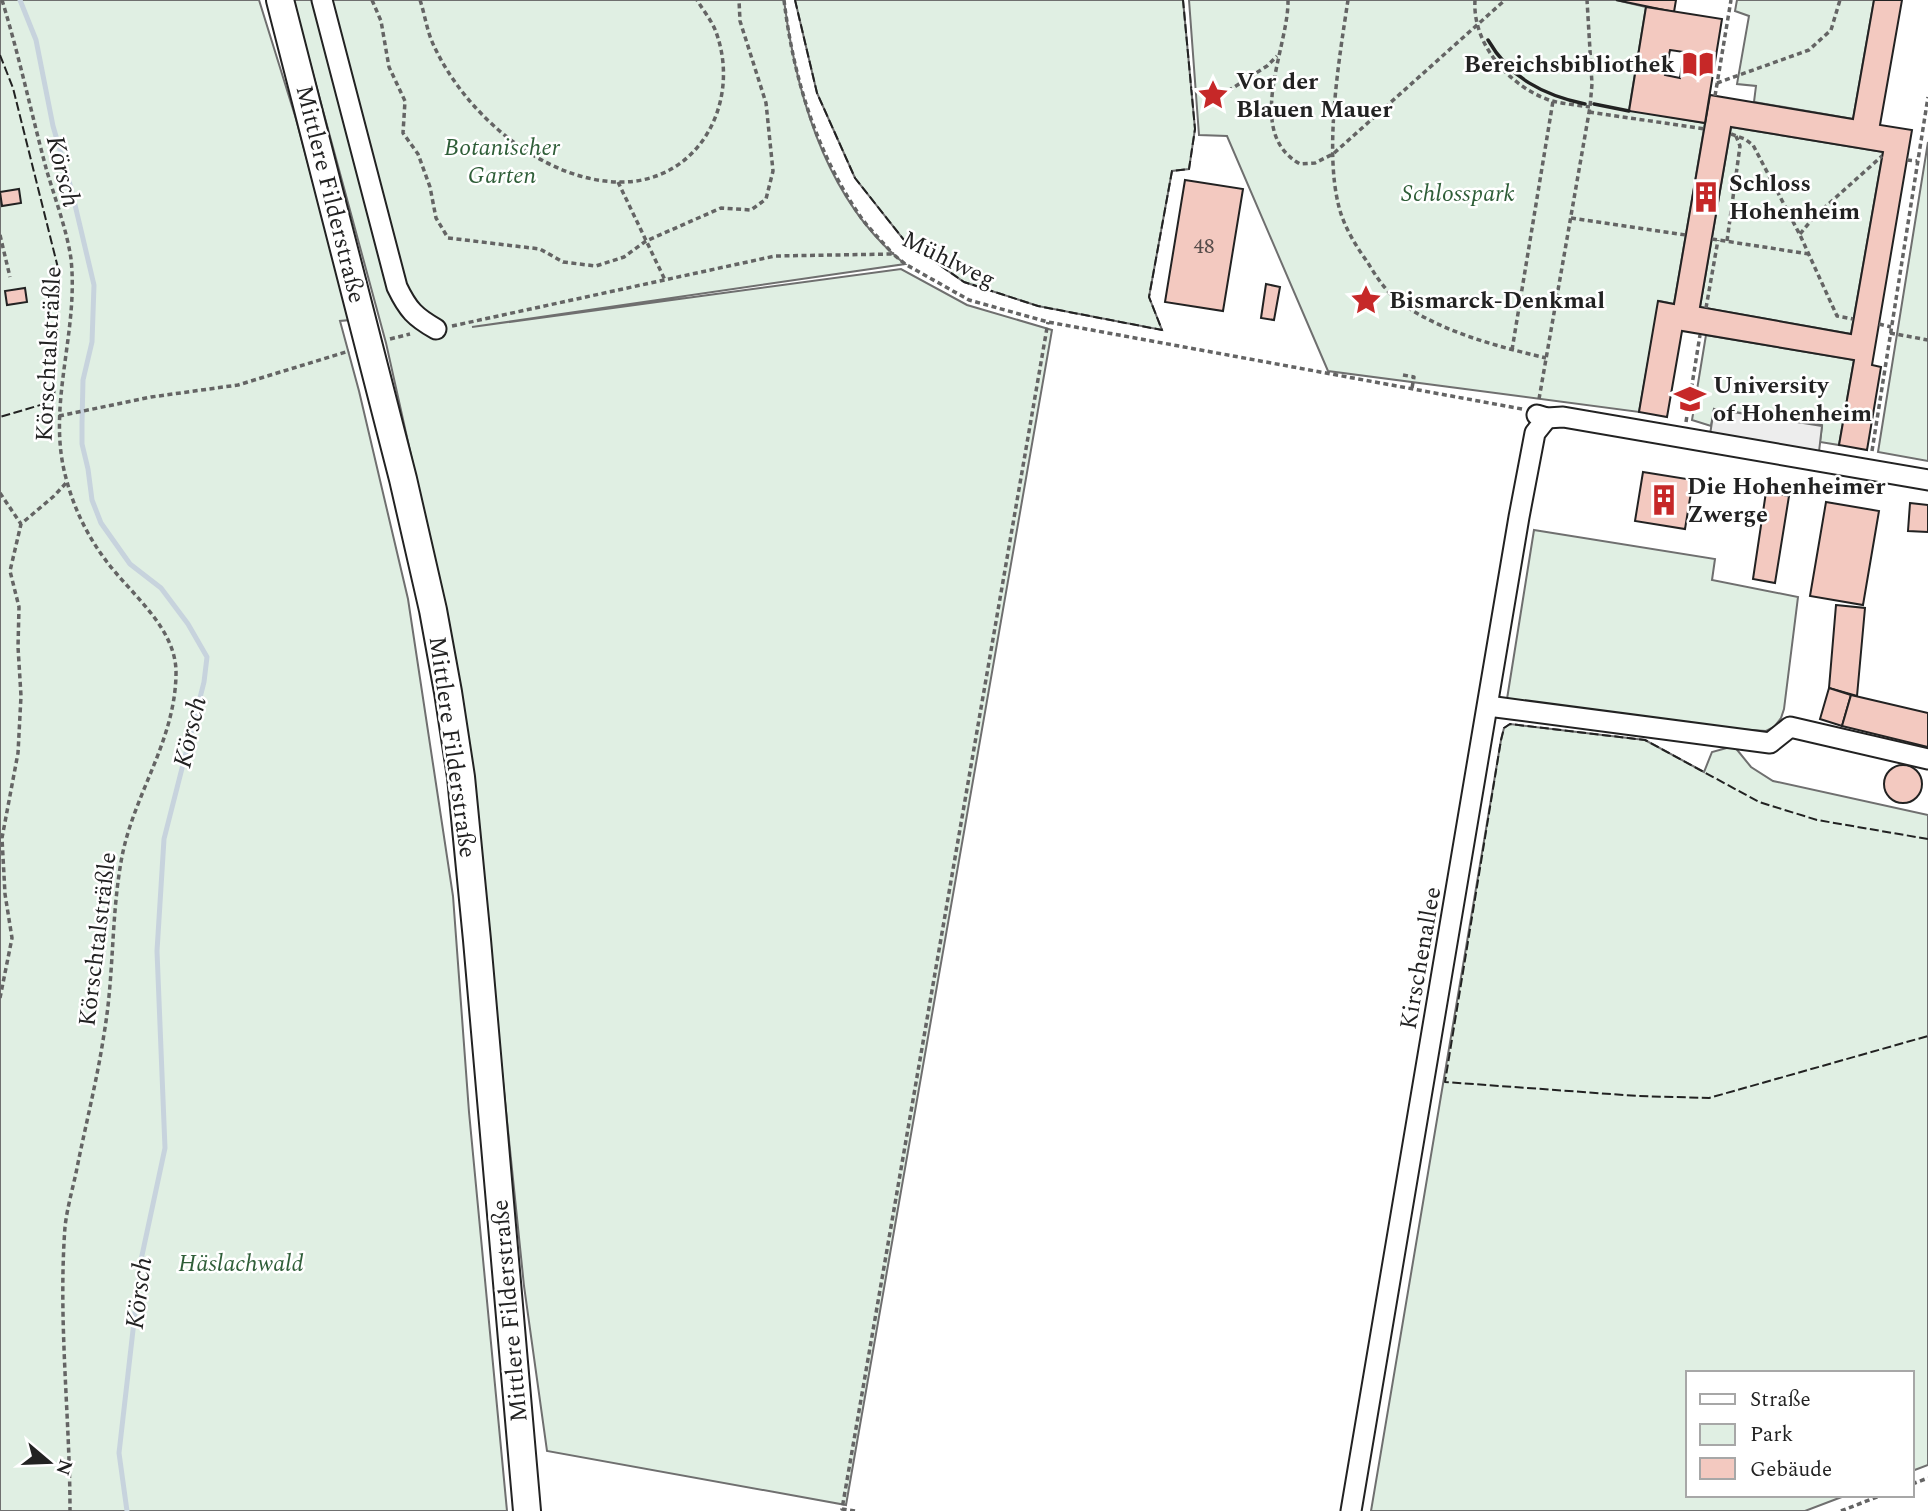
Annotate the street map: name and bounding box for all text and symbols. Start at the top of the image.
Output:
place label: Bereichsbibliothek [1464,47,1676,83]
library icon: Bereichsbibliothek [1681,47,1715,81]
place label: Vor der Blauen Mauer [1236,64,1393,128]
place icon: Vor der Blauen Mauer [1196,78,1230,112]
street label: Mittlere Filderstraße [286,81,375,307]
park label: Botanischer Garten [444,130,561,194]
water label: Körsch [35,131,91,211]
place label: Schloss Hohenheim [1729,166,1860,230]
park label: Schlosspark [1401,176,1515,212]
building icon: Schloss Hohenheim [1689,180,1723,214]
street label: Mühlweg [896,222,1002,298]
house number: 48 [1194,231,1215,263]
street label: Körschtalsträßle [26,265,72,443]
place icon: Bismarck-Denkmal [1349,283,1383,317]
place label: Bismarck-Denkmal [1389,283,1605,319]
place label: University of Hohenheim [1713,368,1872,432]
school or university icon: University of Hohenheim [1673,382,1707,416]
place label: Die Hohenheimer Zwerge [1687,469,1886,533]
building icon: Die Hohenheimer Zwerge [1647,483,1681,517]
street label: Mittlere Filderstraße [419,634,485,860]
water label: Körsch [162,692,218,772]
street label: Körschtalsträßle [69,850,127,1028]
street label: Kirschenallee [1391,884,1451,1032]
street label: Mittlere Filderstraße [482,1198,538,1424]
park label: Häslachwald [178,1246,304,1282]
water label: Körsch [115,1255,163,1331]
legend [1686,1371,1914,1497]
text: Straße [1750,1384,1811,1416]
text: Park [1750,1419,1794,1451]
north arrow [14,1427,84,1497]
text: Gebäude [1750,1454,1832,1486]
text: N [47,1455,80,1479]

